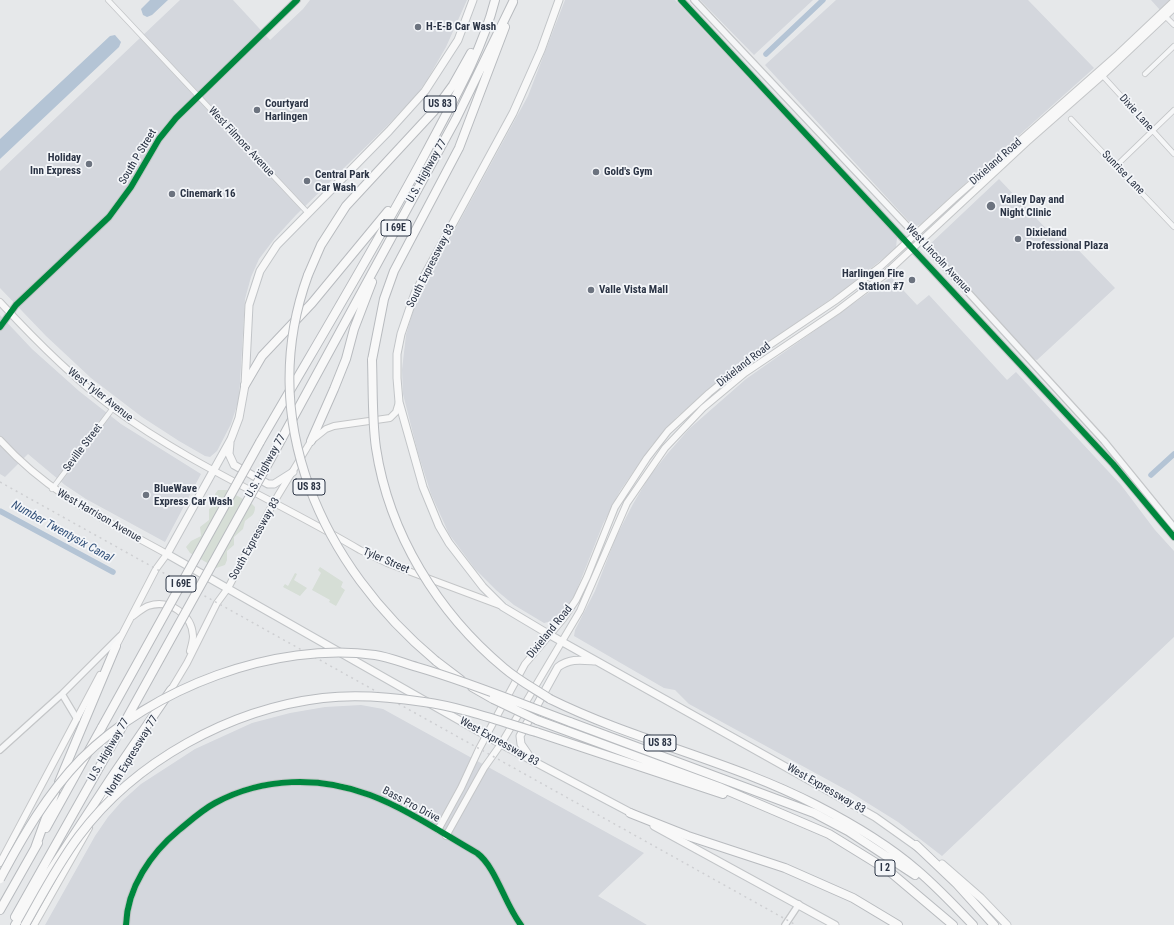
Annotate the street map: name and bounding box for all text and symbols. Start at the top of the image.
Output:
place label: H-E-B Car Wash [426,20,496,34]
marker: H-E-B Car Wash [413,22,423,32]
street label: Dixie Lane [1116,92,1156,134]
road number: US 83 [424,96,456,112]
place label: Courtyard Harlingen [265,97,308,123]
street label: West Filmore Avenue [205,104,277,180]
marker: Courtyard Harlingen [252,105,262,115]
street label: South P Street [116,127,160,187]
street label: Dixieland Road [967,136,1025,188]
street label: U.S. Highway 77 [404,137,450,205]
street label: Sunrise Lane [1099,148,1147,198]
place label: Holiday Inn Express [30,151,81,177]
marker: Holiday Inn Express [84,159,94,169]
place label: Gold's Gym [604,165,652,179]
marker: Gold's Gym [591,167,601,177]
place label: Central Park Car Wash [315,168,370,194]
marker: Central Park Car Wash [302,176,312,186]
place label: Cinemark 16 [180,187,236,201]
marker: Cinemark 16 [167,189,177,199]
place label: Valley Day and Night Clinic [1000,193,1064,219]
marker: Valley Day and Night Clinic [985,200,997,212]
road number: I 69E [381,220,411,236]
street label: South Expressway 83 [404,222,458,310]
street label: West Lincoln Avenue [903,222,973,296]
place label: Dixieland Professional Plaza [1026,226,1108,252]
marker: Dixieland Professional Plaza [1013,234,1023,244]
place label: Harlingen Fire Station #7 [842,267,904,293]
marker: Harlingen Fire Station #7 [907,275,917,285]
place label: Valle Vista Mall [599,283,668,297]
marker: Valle Vista Mall [586,285,596,295]
street label: Dixieland Road [715,340,773,390]
street label: West Tyler Avenue [65,365,135,425]
street label: Seville Street [61,421,105,475]
street label: U.S. Highway 77 [243,432,289,500]
road number: US 83 [293,479,325,495]
place label: BlueWave Express Car Wash [154,482,232,508]
street label: West Harrison Avenue [54,486,144,546]
marker: BlueWave Express Car Wash [141,490,151,500]
street label: South Expressway 83 [227,496,283,582]
water label: Number Twentysix Canal [9,498,115,566]
street label: Tyler Street [361,545,411,577]
road number: I 69E [166,576,196,592]
street label: Dixieland Road [525,603,575,661]
street label: North Expressway 77 [103,713,161,799]
street label: West Expressway 83 [457,715,541,769]
street label: U.S. Highway 77 [86,716,132,784]
road number: US 83 [644,735,676,751]
street label: West Expressway 83 [784,761,868,817]
street label: Bass Pro Drive [380,784,442,826]
road number: I 2 [875,860,895,876]

